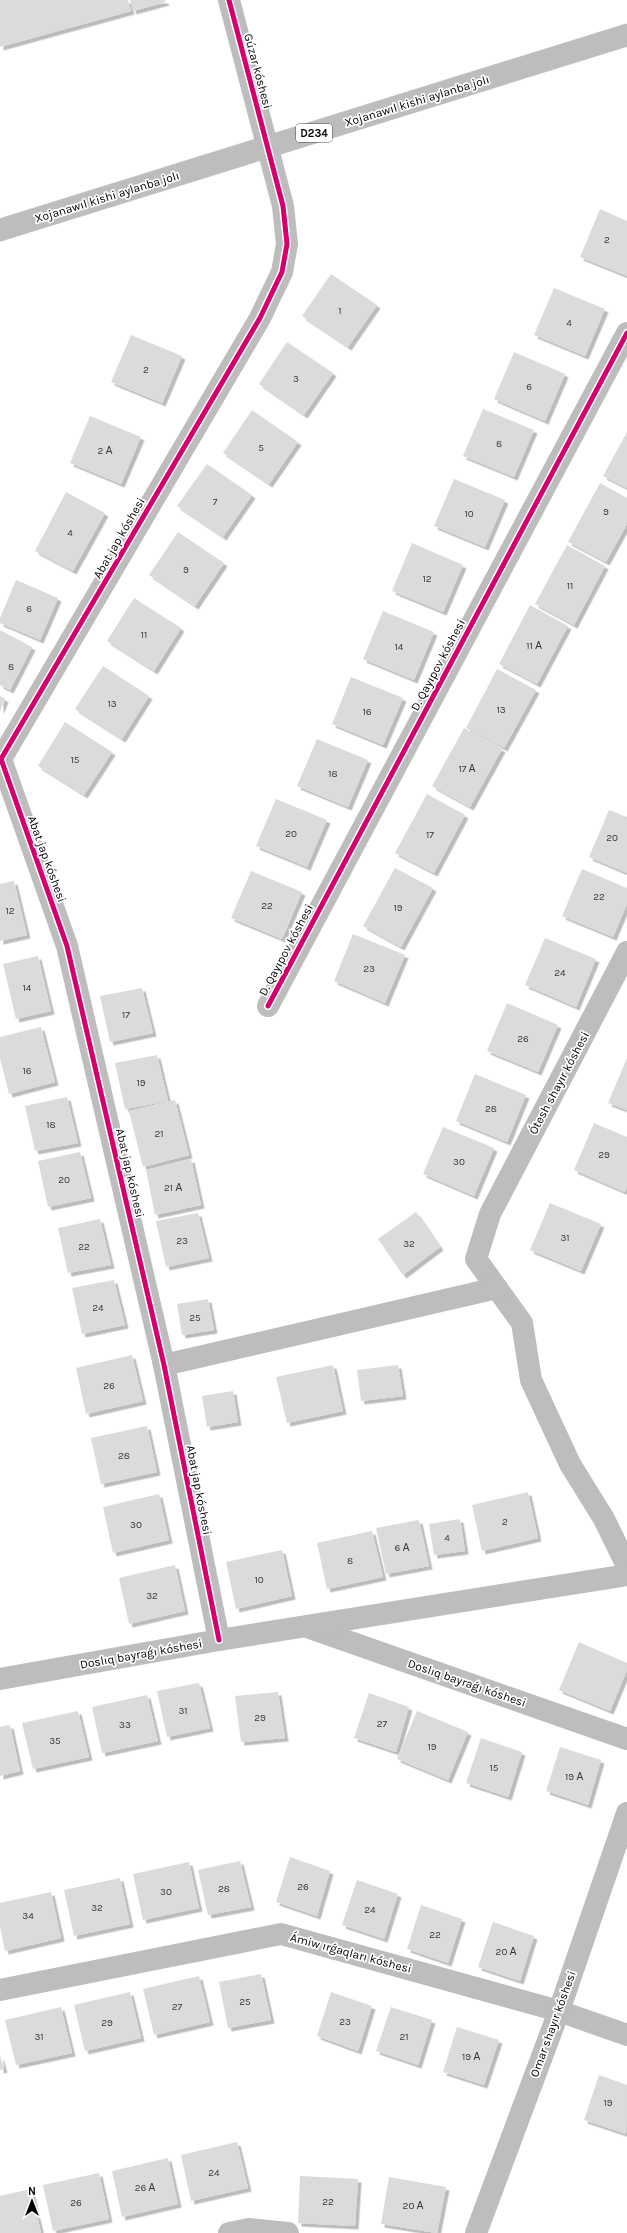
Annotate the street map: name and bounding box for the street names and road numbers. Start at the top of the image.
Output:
street label: Gúzar kóshesi [241,32,275,110]
street label: Xojanawıl kishi aylanba jolı [343,72,491,130]
road number: D234 [296,124,332,142]
street label: Xojanawıl kishi aylanba jolı [33,168,181,226]
street label: Abat jap kóshesi [90,495,148,581]
street label: D. Qayıpov kóshesi [408,617,468,713]
street label: Abat jap kóshesi [25,814,69,904]
street label: D. Qayıpov kóshesi [256,902,316,998]
street label: Ótesh shayır kóshesi [525,1029,592,1137]
street label: Abat jap kóshesi [113,1127,147,1219]
street label: Abat jap kóshesi [183,1444,215,1536]
street label: Doslıq bayraǵı kóshesi [79,1636,203,1672]
street label: Doslıq bayraǵı kóshesi [406,1656,528,1710]
street label: Ámiw ırǵaqları kóshesi [289,1929,413,1976]
street label: Omar shayır kóshesi [527,1969,579,2079]

